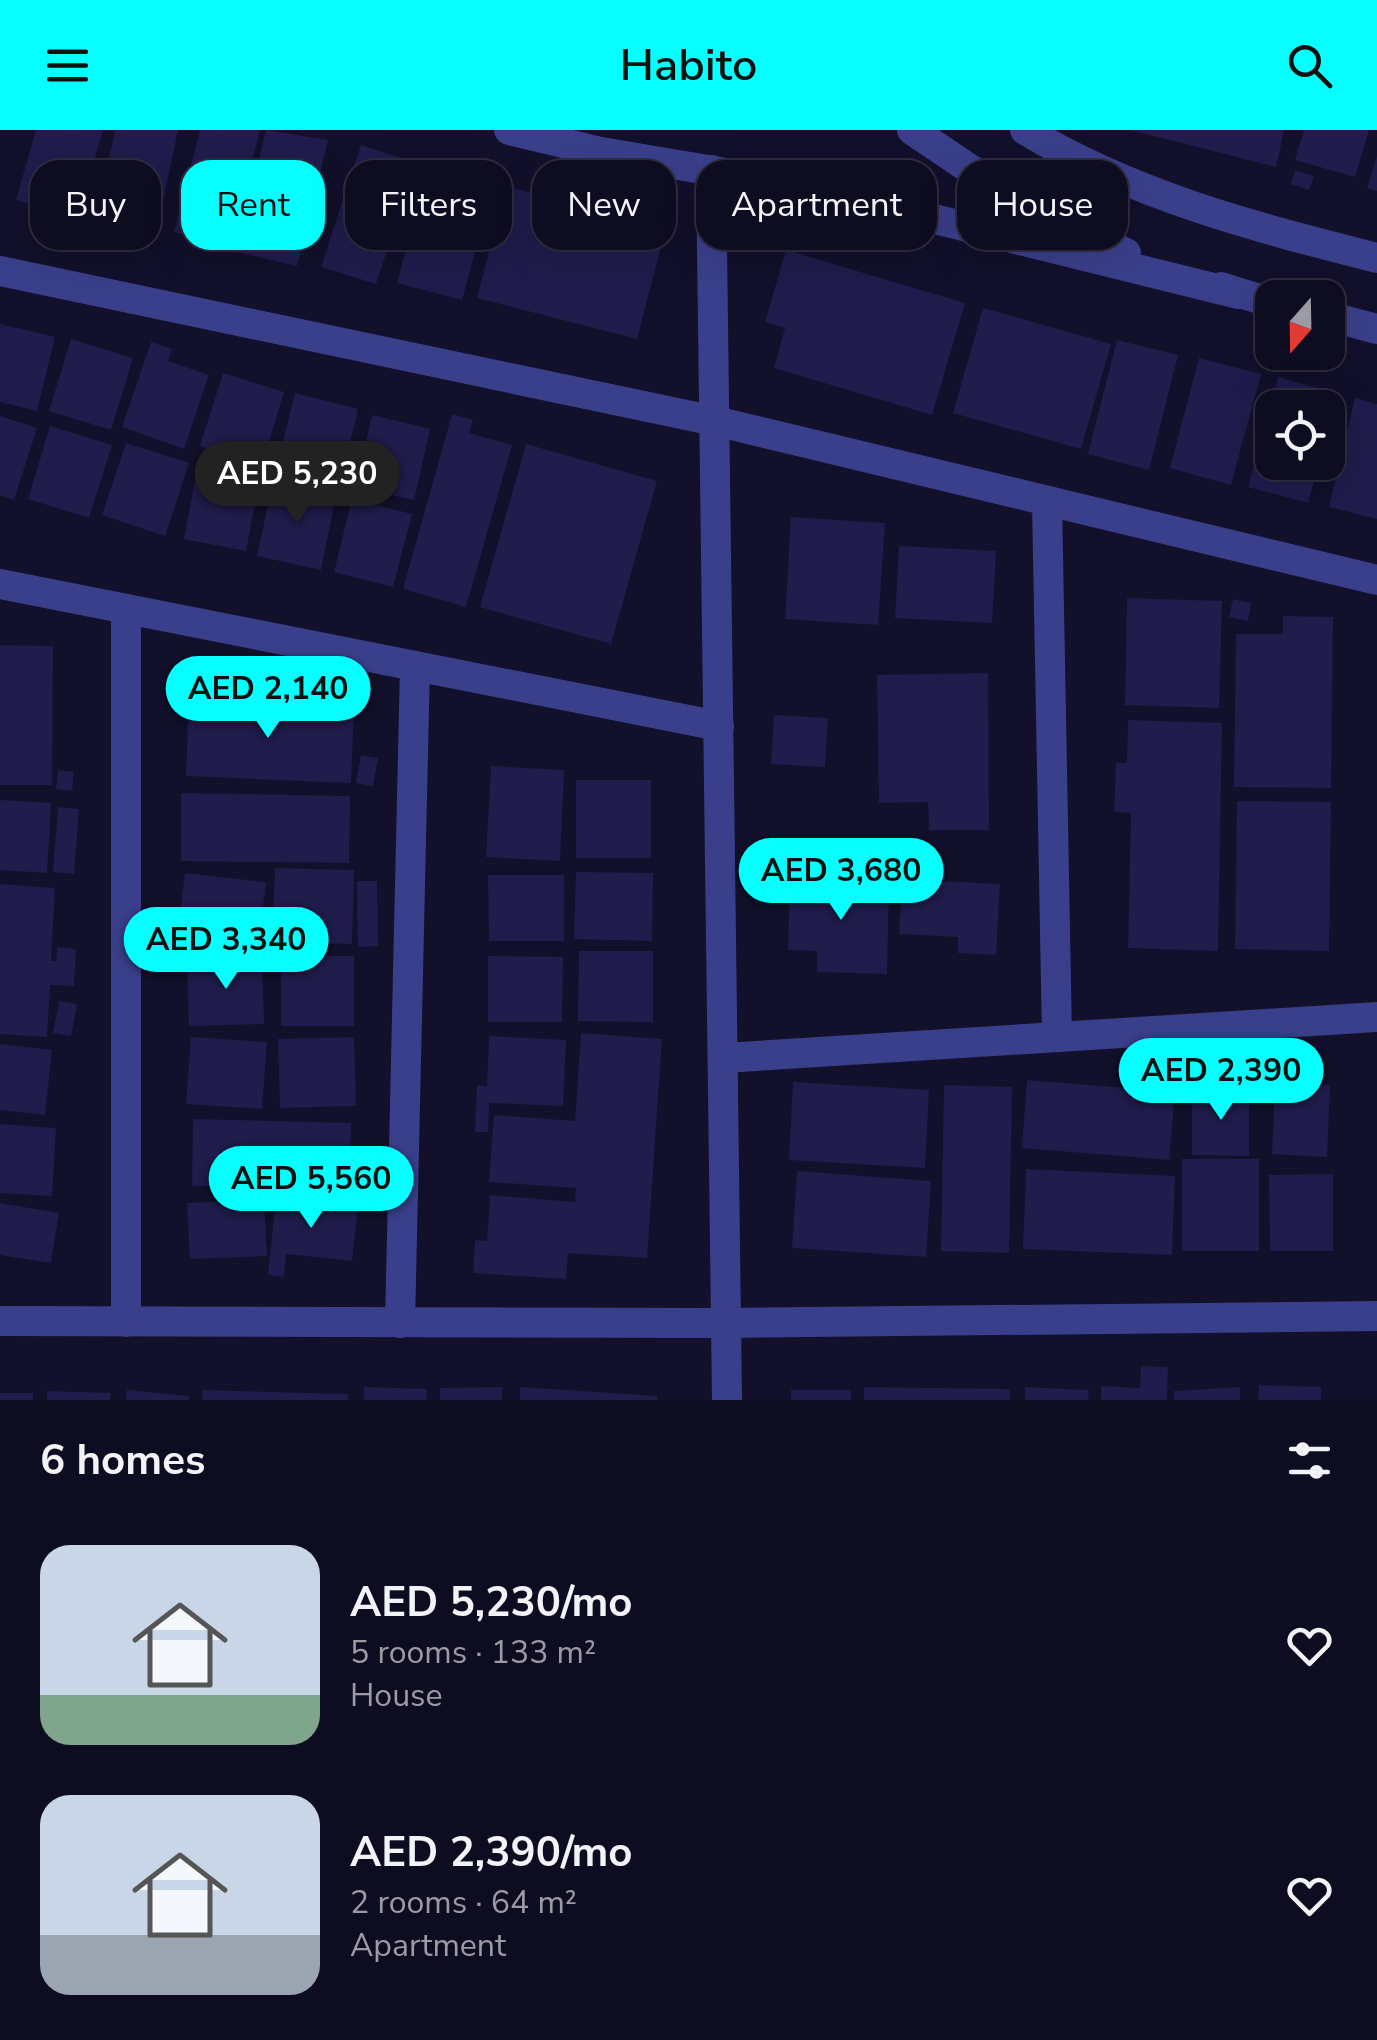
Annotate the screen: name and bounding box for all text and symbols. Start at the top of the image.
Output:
text: Habito [620,35,757,96]
icon: menu [40,38,95,93]
icon: search [1282,38,1337,93]
chip: Buy [30,160,161,250]
chip: Rent [181,160,325,250]
chip: Filters [345,160,512,250]
chip: New [532,160,676,250]
chip: Apartment [696,160,937,250]
chip: House [957,160,1128,250]
north arrow [1255,280,1345,370]
map controls [1255,280,1345,480]
button: locate [1255,390,1345,480]
pin: AED 5,230 [183,441,411,526]
text: AED 5,230 [217,452,377,495]
pin: AED 2,140 [154,656,382,741]
text: AED 2,140 [188,667,348,710]
pin: AED 3,680 [727,838,955,923]
text: AED 3,680 [761,849,921,892]
pin: AED 3,340 [112,907,340,992]
text: AED 3,340 [146,918,306,961]
pin: AED 2,390 [1107,1038,1335,1123]
text: AED 2,390 [1141,1049,1301,1092]
pin: AED 5,560 [197,1146,425,1231]
text: AED 5,560 [231,1157,391,1200]
text: 6 homes [40,1432,205,1489]
icon: filters [1282,1433,1337,1488]
text: AED 5,230/mo [350,1574,633,1631]
icon: home [120,1585,240,1705]
icon: heart [1282,1618,1337,1673]
text: 5 rooms · 133 m² [350,1631,596,1674]
text: House [350,1674,443,1717]
text: AED 2,390/mo [350,1824,633,1881]
icon: home [120,1835,240,1955]
icon: heart [1282,1868,1337,1923]
text: 2 rooms · 64 m² [350,1881,577,1924]
text: Apartment [350,1924,506,1967]

